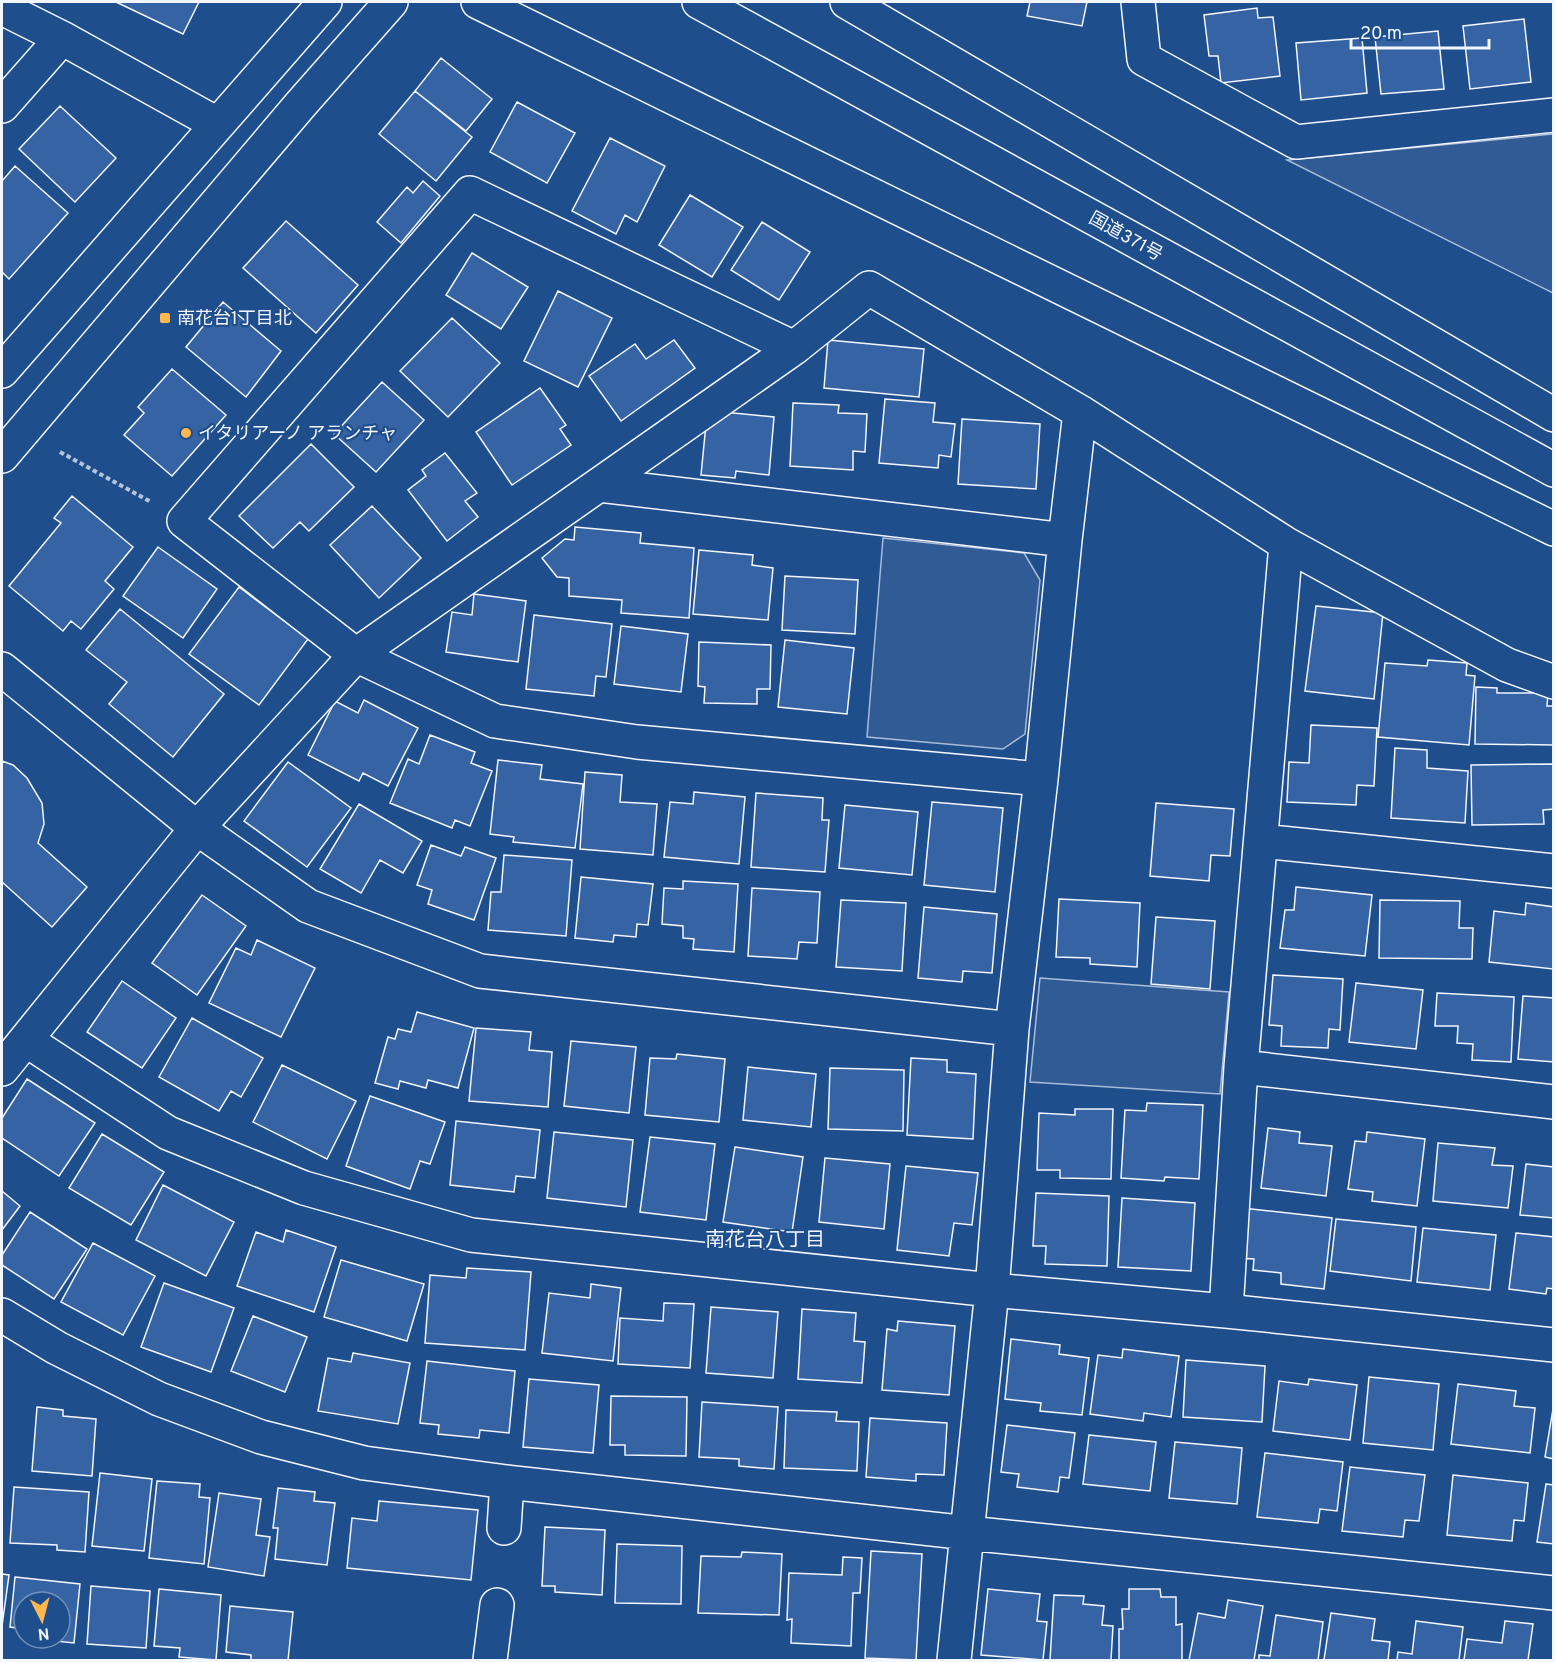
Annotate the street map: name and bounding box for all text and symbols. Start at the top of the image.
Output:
scale bar [1351,12,1489,50]
text: 20 m [1360,23,1402,46]
street label: 国道371号 [1084,208,1166,267]
place label: 南花台1丁目北 [177,308,292,331]
marker: 南花台1丁目北 [158,311,172,325]
place label: イタリアーノ アランチャ [198,423,397,446]
marker: イタリアーノ アランチャ [179,426,193,440]
district label: 南花台八丁目 [705,1228,825,1254]
north arrow [12,1590,72,1650]
text: N [37,1622,50,1643]

